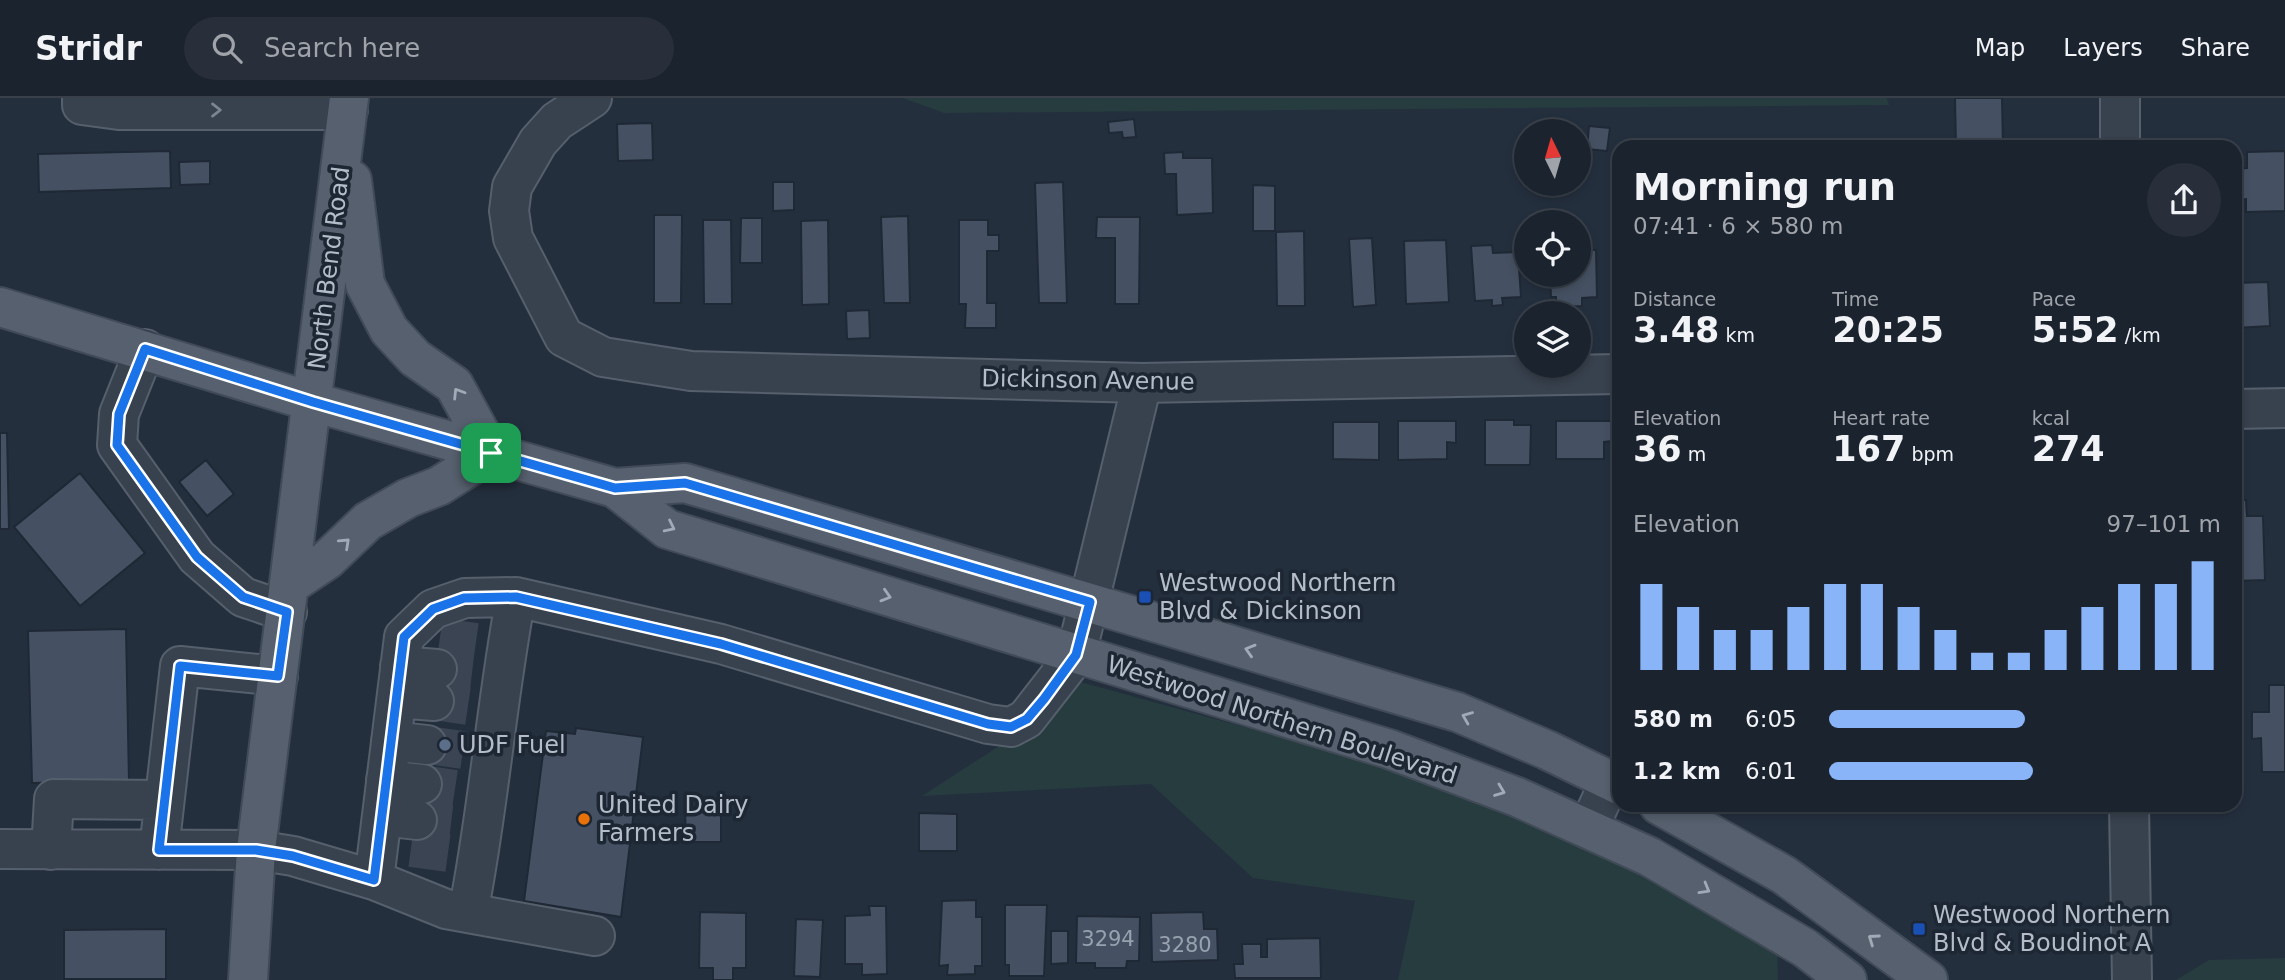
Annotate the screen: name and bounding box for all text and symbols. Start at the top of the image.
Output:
search box [184,17,674,80]
text: Stridr [35,29,142,68]
icon: search [208,29,246,67]
text: Search here [264,33,420,63]
text: Map [1975,34,2025,62]
text: Layers [2063,34,2143,62]
text: Share [2181,34,2250,62]
one-way arrow [211,102,222,118]
north arrow [1514,119,1591,196]
map controls [1514,119,1591,378]
button: share [2147,163,2221,237]
street label: North Bend Road [303,165,355,371]
text: Morning run [1633,165,1896,209]
button: locate [1514,210,1591,287]
text: 07:41 · 6 × 580 m [1633,213,1843,239]
text: Distance [1633,288,1716,310]
text: Time [1832,288,1879,310]
text: Pace [2032,288,2076,310]
button: layers [1514,301,1591,378]
text: 3.48 [1633,310,1719,350]
text: 20:25 [1832,310,1944,350]
text: 5:52 [2032,310,2119,350]
text: km [1719,324,1755,346]
text: /km [2119,324,2161,346]
street label: Dickinson Avenue [981,364,1195,396]
one-way arrow [453,388,466,401]
text: Elevation [1633,407,1721,429]
text: Heart rate [1832,407,1930,429]
text: kcal [2032,407,2070,429]
pin [461,423,521,483]
text: 36 [1633,429,1682,469]
text: 167 [1832,429,1905,469]
text: 274 [2032,429,2105,469]
icon: arrive [472,434,510,472]
text: m [1682,443,1706,465]
text: bpm [1905,443,1954,465]
text: Elevation [1633,511,1740,537]
text: 97–101 m [2107,511,2221,537]
one-way arrow [663,519,675,533]
one-way arrow [337,539,350,552]
place label: Westwood Northern Blvd & Dickinson [1159,569,1396,625]
one-way arrow [880,588,892,603]
marker: Westwood Northern Blvd & Dickinson [1137,589,1153,605]
one-way arrow [1244,644,1256,659]
street label: Westwood Northern Boulevard [1103,650,1461,790]
text: 580 m [1633,706,1713,732]
text: 6:05 [1745,706,1797,732]
one-way arrow [1462,711,1474,725]
place label: UDF Fuel [459,731,566,759]
marker: UDF Fuel [437,737,453,753]
text: 1.2 km [1633,758,1721,784]
text: 6:01 [1745,758,1797,784]
one-way arrow [1493,783,1506,797]
place label: United Dairy Farmers [598,791,748,847]
marker: United Dairy Farmers [576,811,592,827]
one-way arrow [1697,881,1710,894]
place label: Westwood Northern Blvd & Boudinot A [1933,901,2170,957]
marker: Westwood Northern Blvd & Boudinot A [1911,921,1927,937]
house number: 3294 [1081,927,1135,951]
house number: 3280 [1158,933,1212,957]
one-way arrow [1868,935,1881,947]

